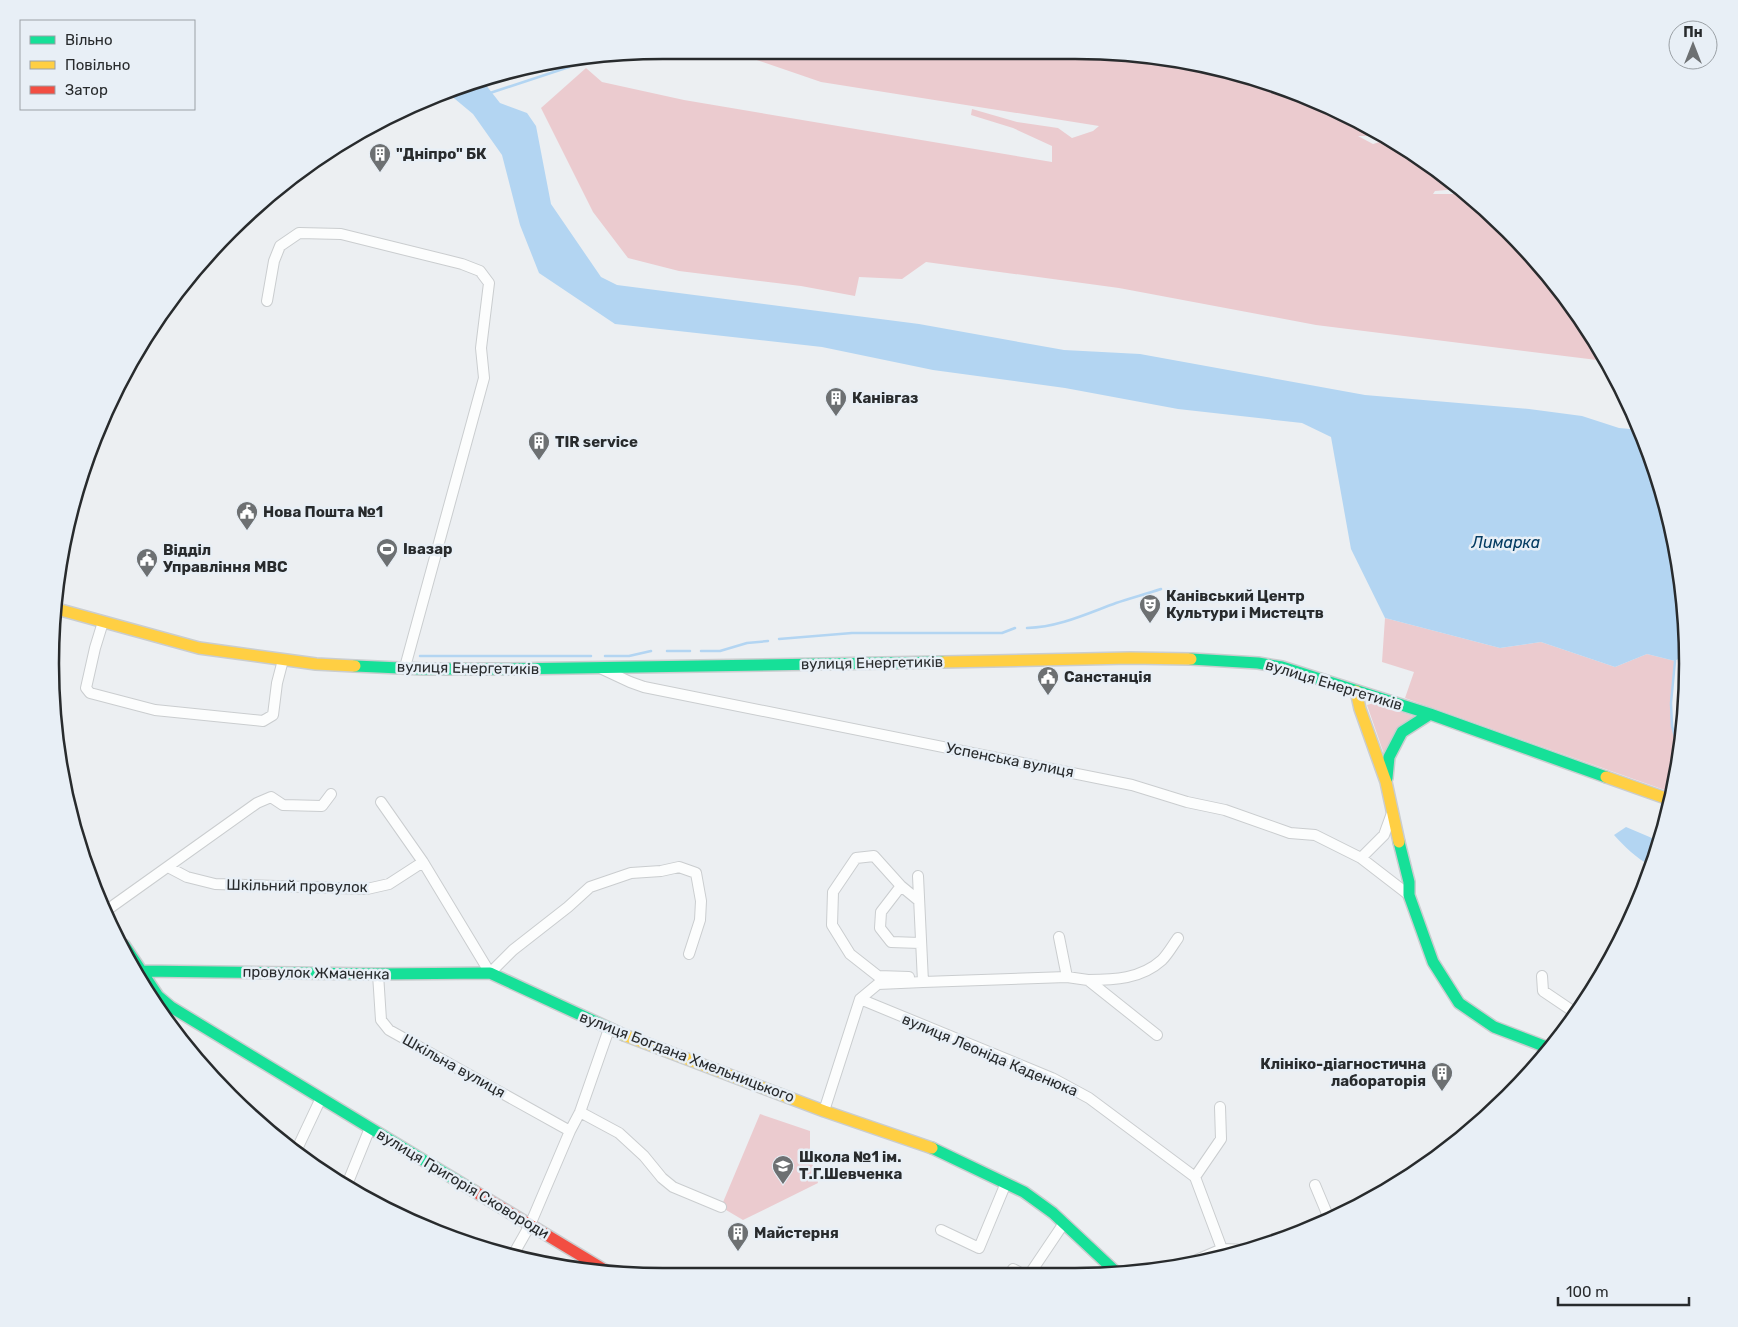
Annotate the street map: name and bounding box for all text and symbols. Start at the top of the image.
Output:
legend [20,20,195,110]
north arrow [1668,20,1718,70]
text: Пн [1683,24,1703,41]
text: Вільно [65,31,113,49]
text: Повільно [65,56,130,74]
text: Затор [65,81,108,99]
building icon: "Дніпро" БК [368,142,392,173]
place label: "Дніпро" БК [396,145,487,163]
building icon: Канівгаз [824,386,848,417]
place label: Канівгаз [852,389,918,407]
building icon: TIR service [527,430,551,461]
place label: TIR service [555,433,638,451]
public building icon: Нова Пошта №1 [235,500,259,531]
place label: Нова Пошта №1 [263,503,383,521]
water label: Лимарка [1471,533,1540,552]
sports icon: Івазар [375,537,399,568]
place label: Івазар [403,540,453,558]
place label: Відділ Управління МВС [163,541,288,576]
public building icon: Відділ Управління МВС [135,547,159,578]
place label: Канівський Центр Культури і Мистецтв [1166,587,1324,622]
theatre icon: Канівський Центр Культури і Мистецтв [1138,593,1162,624]
street label: вулиця Енергетиків [801,653,943,673]
street label: вулиця Енергетиків [1263,656,1405,714]
street label: вулиця Енергетиків [397,658,539,678]
public building icon: Санстанція [1036,665,1060,696]
place label: Санстанція [1064,668,1152,686]
street label: Успенська вулиця [945,739,1075,781]
street label: Шкільний провулок [226,876,368,896]
street label: провулок Жмаченка [242,963,390,983]
street label: вулиця Богдана Хмельницького [577,1008,797,1106]
street label: вулиця Леоніда Каденюка [899,1010,1081,1100]
street label: Шкільна вулиця [399,1030,509,1102]
place label: Клініко-діагностична лабораторія [1260,1055,1426,1090]
building icon: Клініко-діагностична лабораторія [1430,1061,1454,1092]
street label: вулиця Григорія Сковороди [373,1125,553,1243]
place label: Школа №1 ім. Т.Г.Шевченка [799,1148,902,1183]
school or university icon: Школа №1 ім. Т.Г.Шевченка [771,1154,795,1185]
building icon: Майстерня [726,1221,750,1252]
place label: Майстерня [754,1224,839,1242]
scale bar [1558,1274,1689,1306]
text: 100 m [1566,1283,1608,1301]

